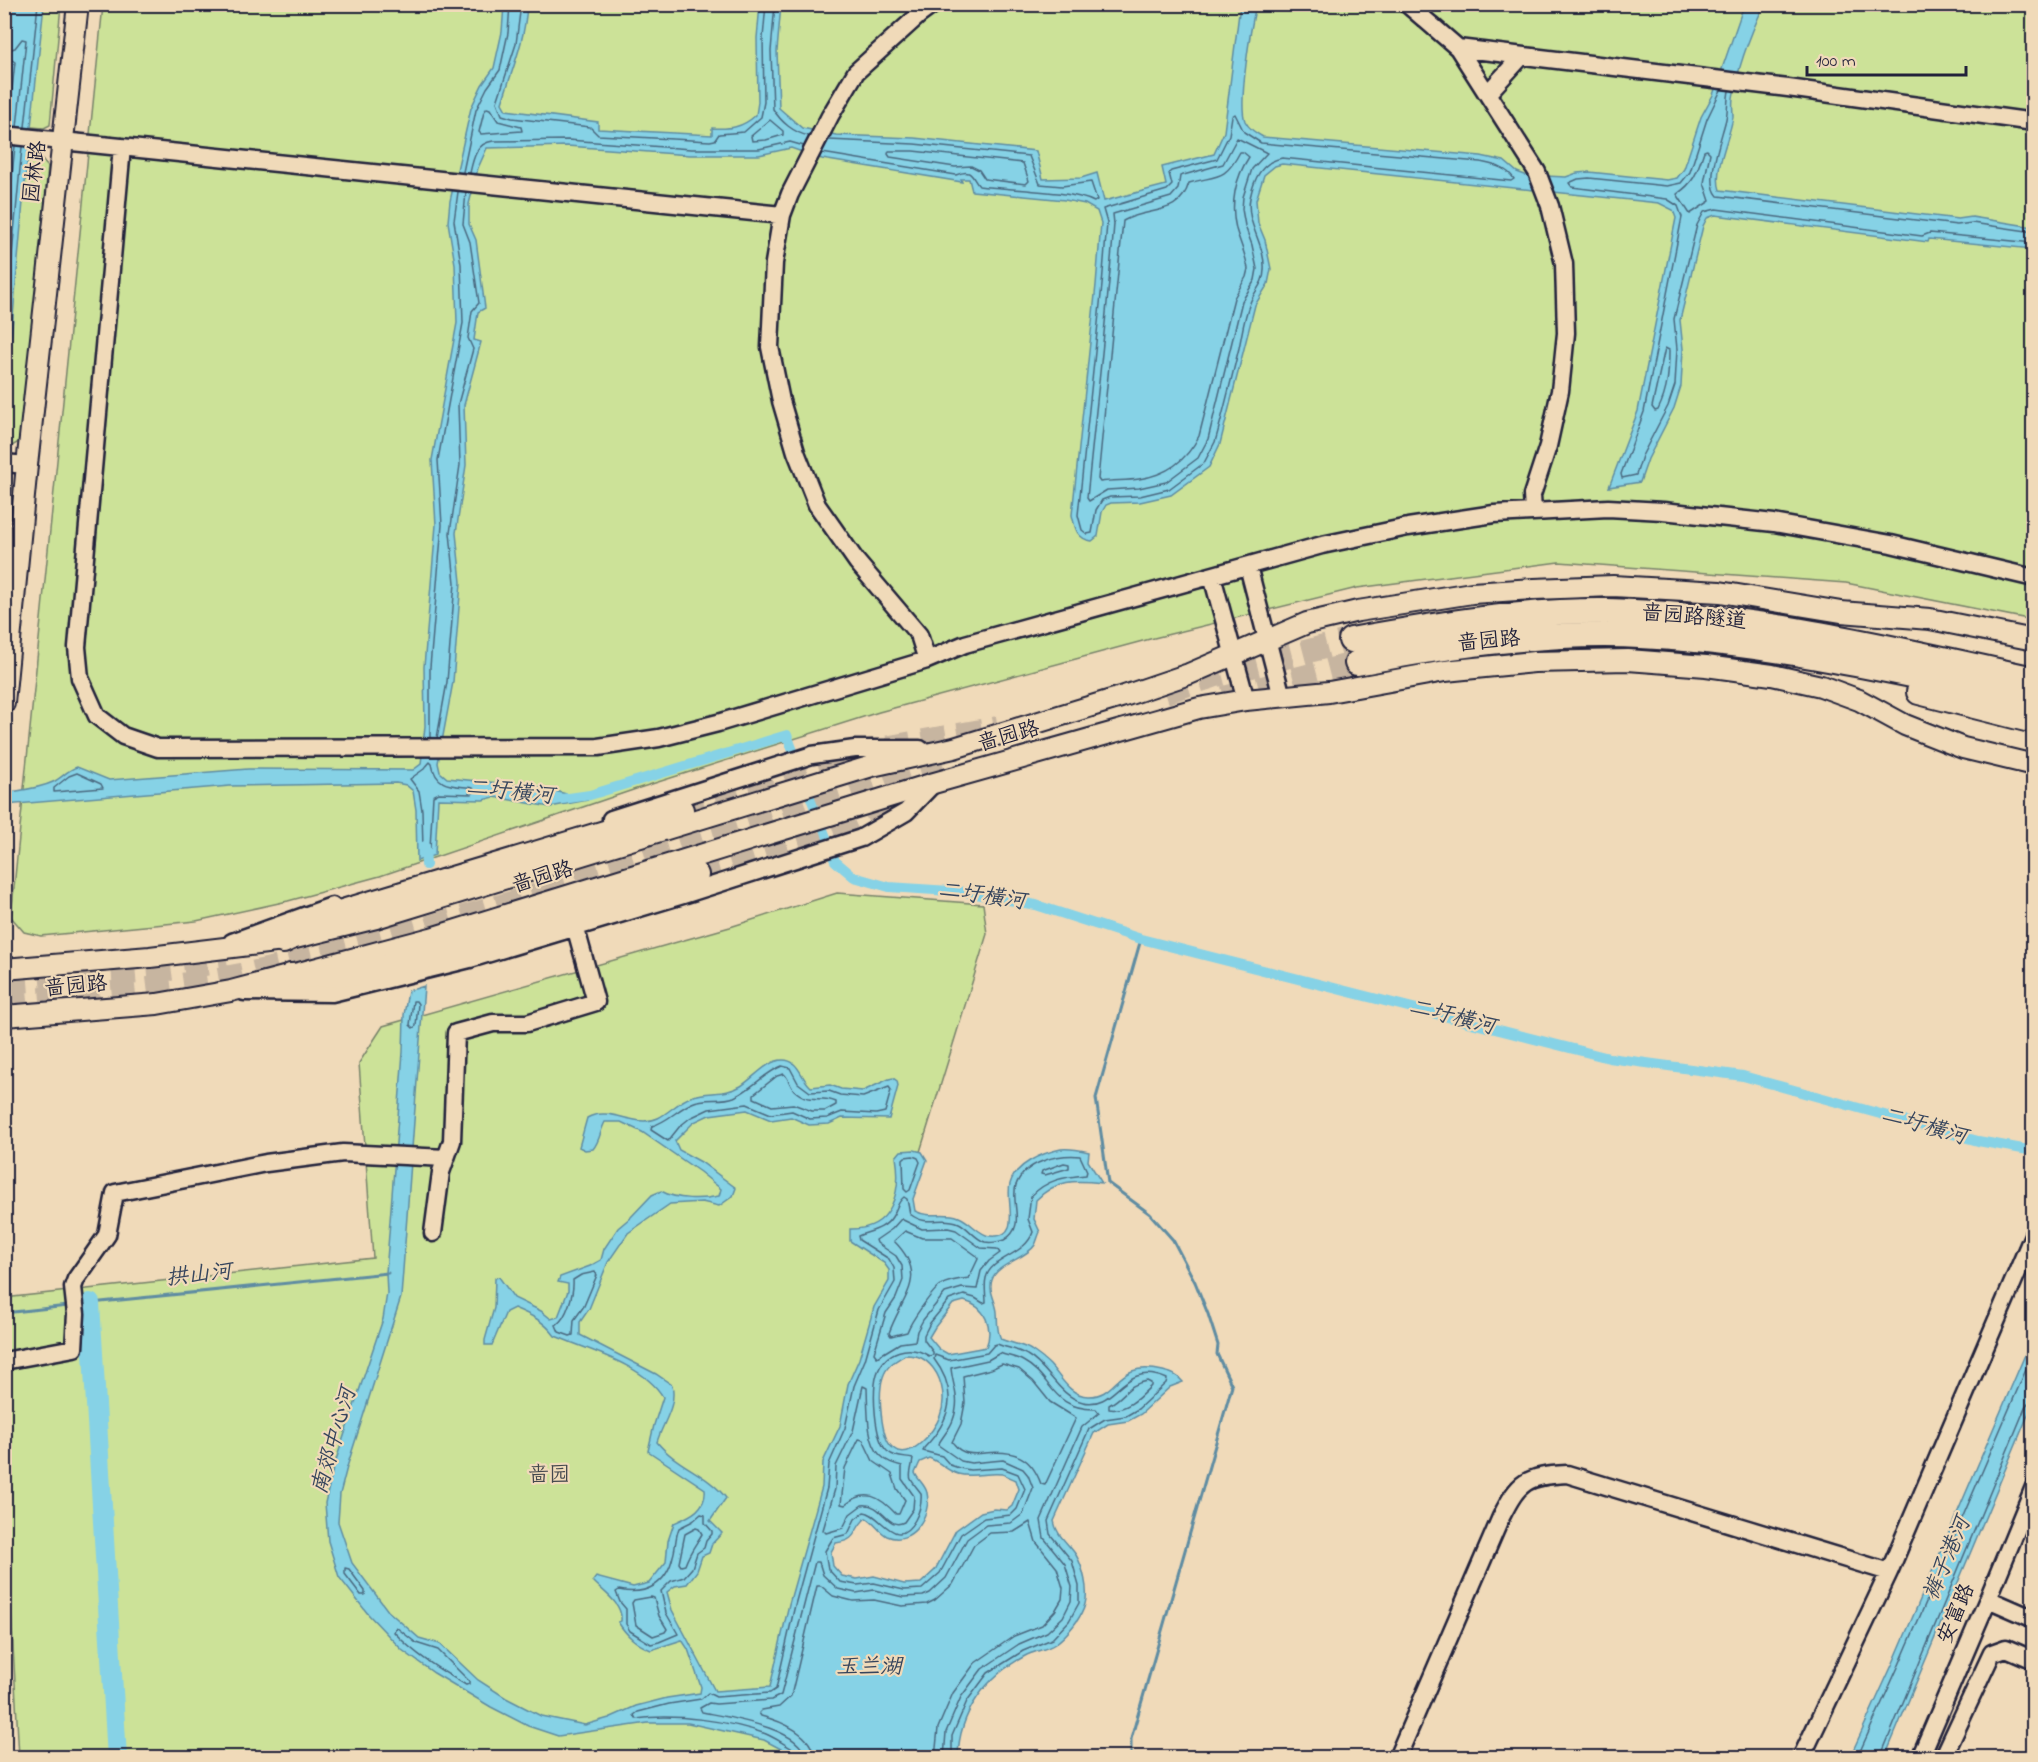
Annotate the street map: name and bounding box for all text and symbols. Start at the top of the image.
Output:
scale bar [1807,39,1966,77]
text: 100 m [1816,49,1856,75]
street label: 园林路 [17,139,55,205]
street label: 啬园路隧道 [1640,598,1748,638]
street label: 啬园路 [1456,624,1522,660]
street label: 啬园路 [975,714,1043,760]
water label: 二圩横河 [465,772,558,814]
street label: 啬园路 [508,854,578,902]
water label: 二圩横河 [936,875,1031,919]
street label: 啬园路 [43,969,109,1005]
water label: 二圩横河 [1405,992,1501,1045]
water label: 二圩横河 [1877,1099,1974,1155]
water label: 拱山河 [165,1256,236,1295]
water label: 南郊中心河 [304,1381,366,1498]
park label: 啬园 [528,1461,570,1491]
water label: 裤子港河 [1916,1509,1981,1606]
street label: 安富路 [1931,1579,1983,1649]
water label: 玉兰湖 [836,1652,904,1684]

